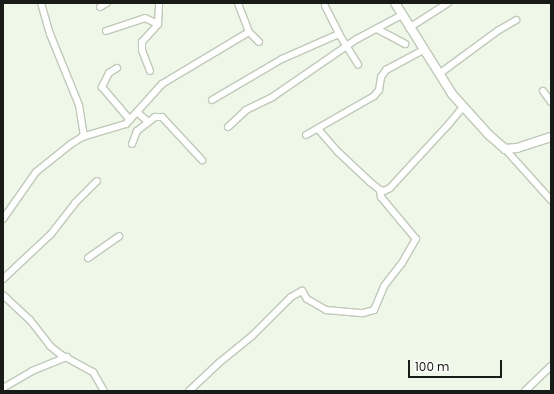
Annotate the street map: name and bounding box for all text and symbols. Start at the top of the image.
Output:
scale bar [410,352,504,378]
text: 100 m [415,358,449,375]

